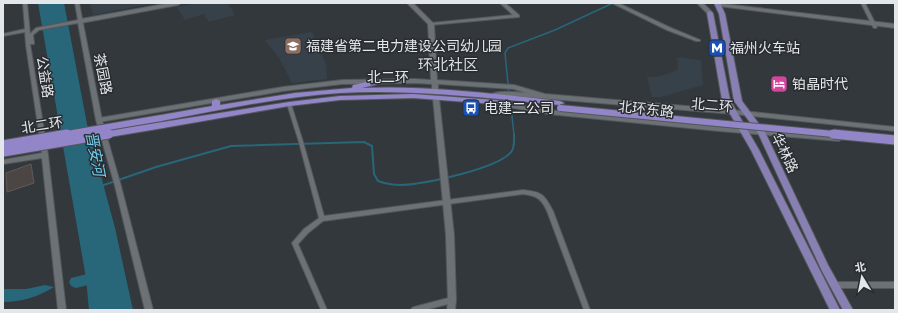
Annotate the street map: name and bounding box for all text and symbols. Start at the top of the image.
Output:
school or university icon: 福建省第二电力建设公司幼儿园 [283,36,303,56]
place label: 福建省第二电力建设公司幼儿园 [306,38,502,54]
metro station icon: 福州火车站 [707,38,727,58]
place label: 福州火车站 [730,40,800,56]
street label: 茶园路 [91,52,115,96]
street label: 公益路 [34,55,56,99]
district label: 环北社区 [418,56,478,73]
street label: 北二环 [367,69,409,85]
hotel icon: 铂晶时代 [769,74,789,94]
place label: 铂晶时代 [792,76,848,92]
street label: 北二环 [690,95,734,115]
bus stop icon: 电建二公司 [461,98,481,118]
street label: 北环东路 [617,98,675,120]
place label: 电建二公司 [484,100,554,116]
street label: 北二环 [20,114,64,136]
water label: 晋安河 [83,130,109,181]
street label: 华林路 [769,131,801,175]
north arrow [842,257,882,297]
text: 北 [854,260,867,274]

